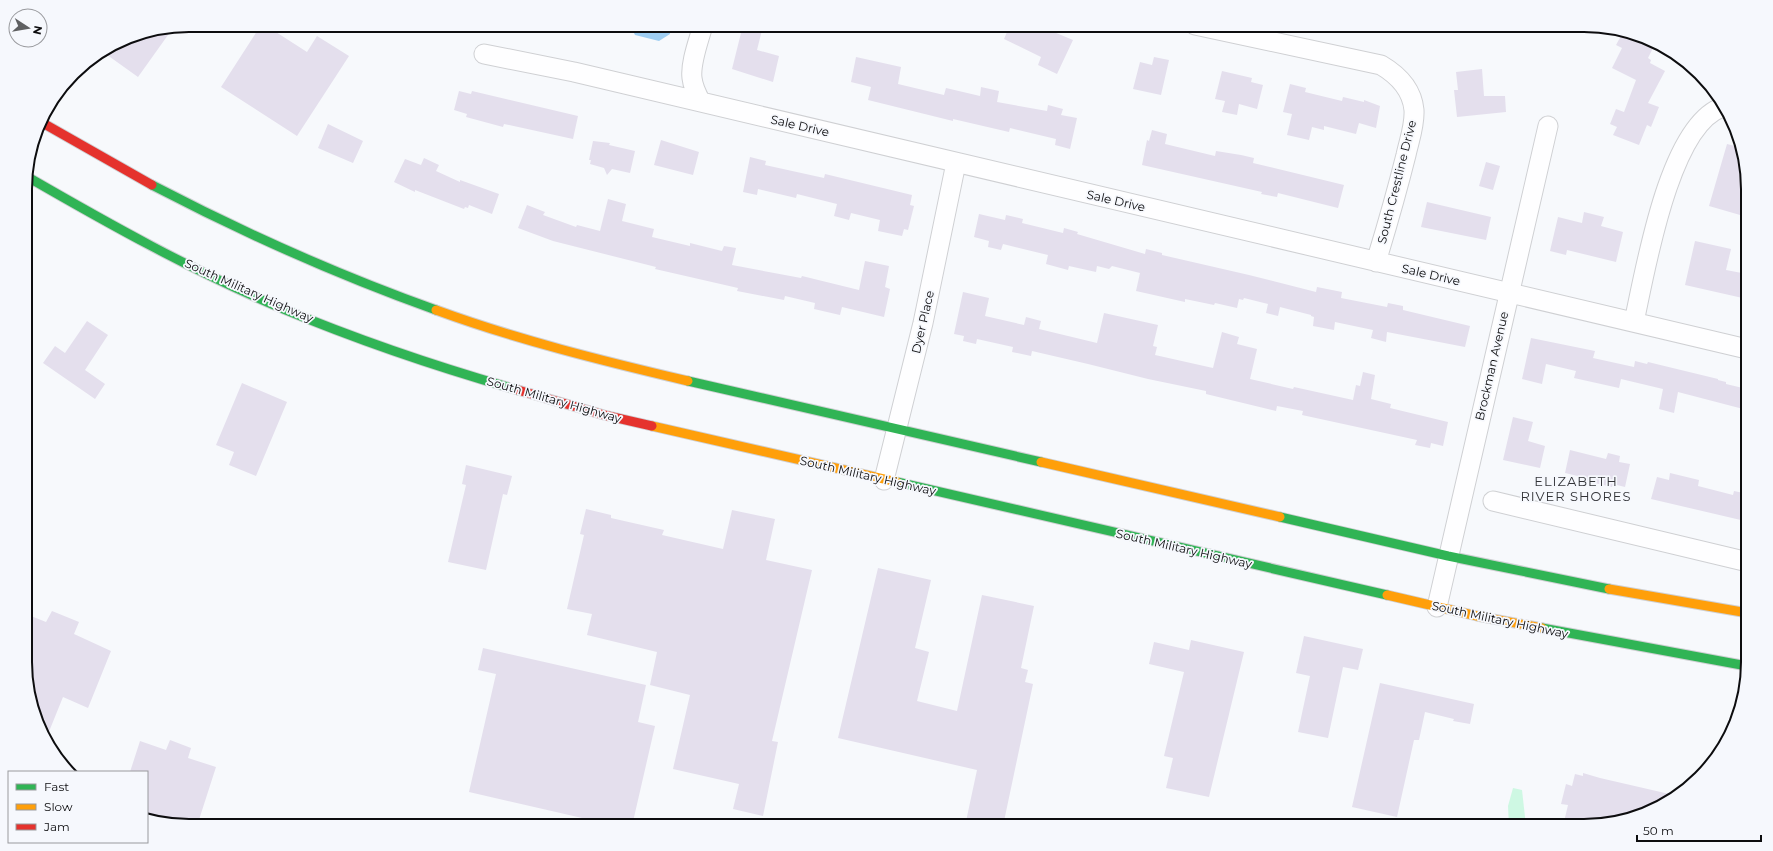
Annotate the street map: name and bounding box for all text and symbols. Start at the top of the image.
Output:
north arrow [8,8,48,48]
text: N [30,24,46,36]
street label: Sale Drive [769,112,831,140]
street label: South Crestline Drive [1374,119,1419,245]
street label: Sale Drive [1085,187,1147,215]
street label: South Military Highway [183,255,316,326]
street label: Sale Drive [1400,261,1462,289]
street label: Dyer Place [908,289,937,355]
street label: Brockman Avenue [1472,310,1511,422]
street label: South Military Highway [485,373,624,426]
street label: South Military Highway [799,453,938,499]
district label: ELIZABETH RIVER SHORES [1520,473,1632,504]
street label: South Military Highway [1115,526,1254,572]
street label: South Military Highway [1431,598,1570,641]
legend [8,771,148,843]
text: Fast [44,779,69,794]
text: Slow [44,799,73,814]
scale bar [1637,817,1761,843]
text: Jam [43,819,70,834]
text: 50 m [1643,823,1674,838]

